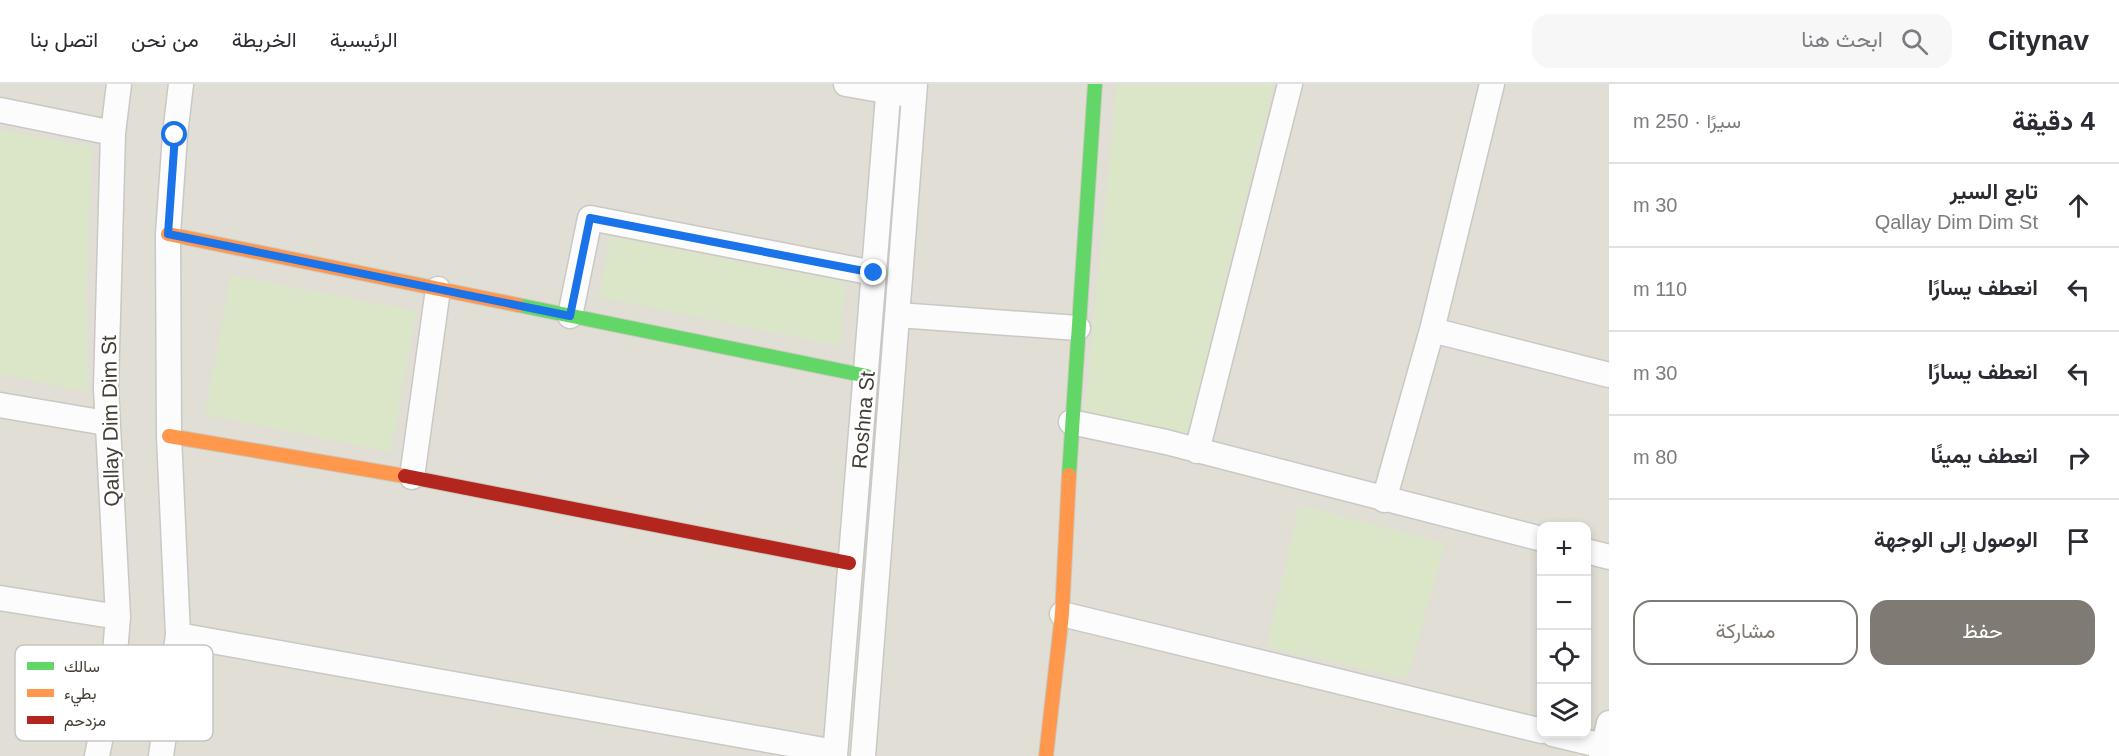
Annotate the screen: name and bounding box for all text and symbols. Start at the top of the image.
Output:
search box [1532,14,1952,68]
icon: search [1898,25,1931,58]
text: Citynav [1988,25,2089,56]
text: ابحث هنا [1801,27,1883,52]
text: اتصل بنا [30,28,98,51]
text: من نحن [131,28,199,51]
text: الخريطة [232,28,297,51]
text: الرئيسية [330,28,398,51]
text: 4 دقيقة [2012,106,2095,136]
text: سيرًا · 250 m [1633,110,1741,132]
route start [161,121,187,147]
text: تابع السير [1950,179,2038,204]
icon: ahead [2062,189,2095,222]
text: 30 m [1633,194,1677,216]
text: Qallay Dim Dim St [1875,211,2038,233]
route end [860,259,886,285]
icon: left [2062,273,2095,306]
text: انعطف يسارًا [1928,275,2038,300]
text: 110 m [1633,278,1687,300]
street label: Qallay Dim Dim St [97,335,123,507]
icon: left [2062,357,2095,390]
text: انعطف يسارًا [1928,359,2038,384]
text: 30 m [1633,362,1677,384]
street label: Roshna St [847,370,879,470]
icon: right [2062,441,2095,474]
text: انعطف يمينًا [1930,443,2038,468]
text: 80 m [1633,446,1677,468]
map controls [1537,522,1591,738]
button: + [1537,522,1591,576]
icon: arrive [2062,525,2095,558]
text: الوصول إلى الوجهة [1874,527,2038,552]
button: − [1537,576,1591,630]
button: مشاركة [1633,600,1858,665]
button: حفظ [1870,600,2095,665]
button: locate [1537,630,1591,684]
legend [15,645,213,741]
text: سالك [64,658,100,675]
button: layers [1537,684,1591,738]
text: بطيء [64,685,96,707]
text: مزدحم [64,712,106,731]

